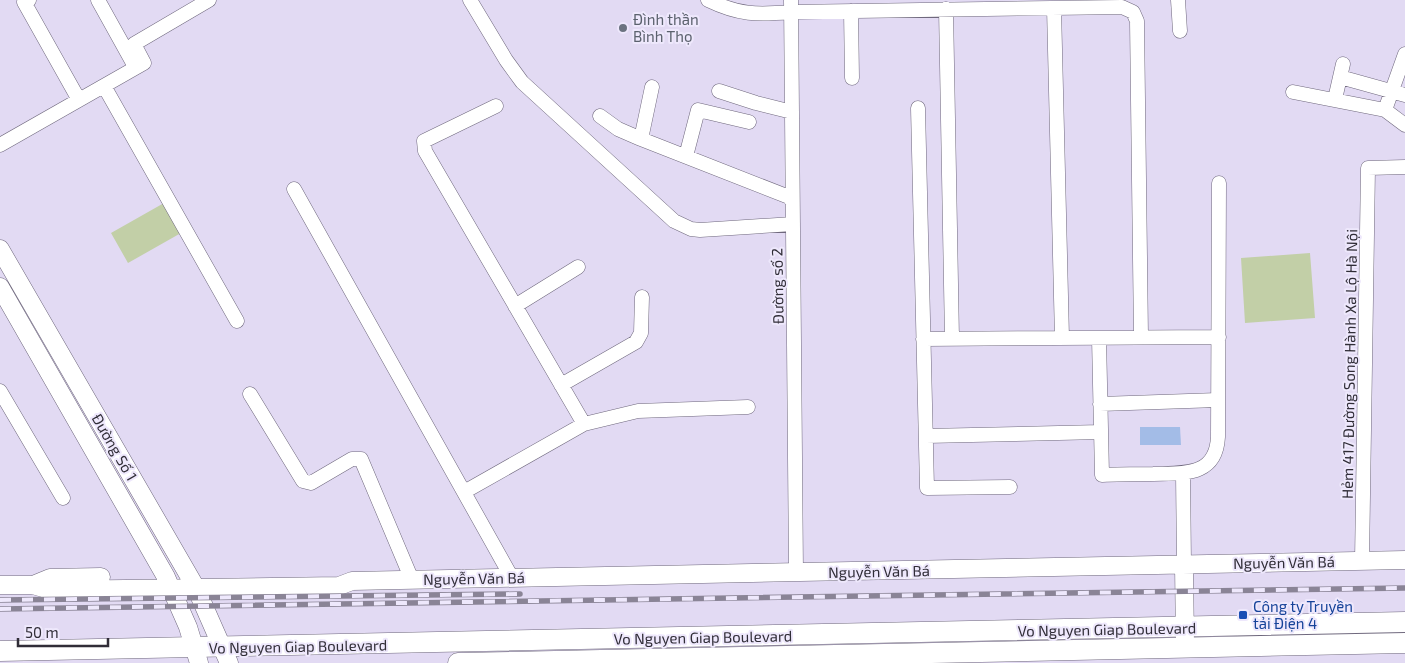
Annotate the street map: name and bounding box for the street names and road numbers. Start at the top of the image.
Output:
street label: Hẻm 417 Đường Song Hành Xa Lộ Hà Nội [1338,229,1360,499]
street label: Đường số 2 [767,248,787,324]
street label: Đường Số 1 [89,410,141,484]
street label: Nguyễn Văn Bá [1233,552,1335,572]
street label: Nguyễn Văn Bá [828,561,930,581]
street label: Nguyễn Văn Bá [423,568,525,588]
street label: Vo Nguyen Giap Boulevard [1017,618,1197,640]
street label: Vo Nguyen Giap Boulevard [613,626,793,648]
street label: Vo Nguyen Giap Boulevard [208,635,388,657]

